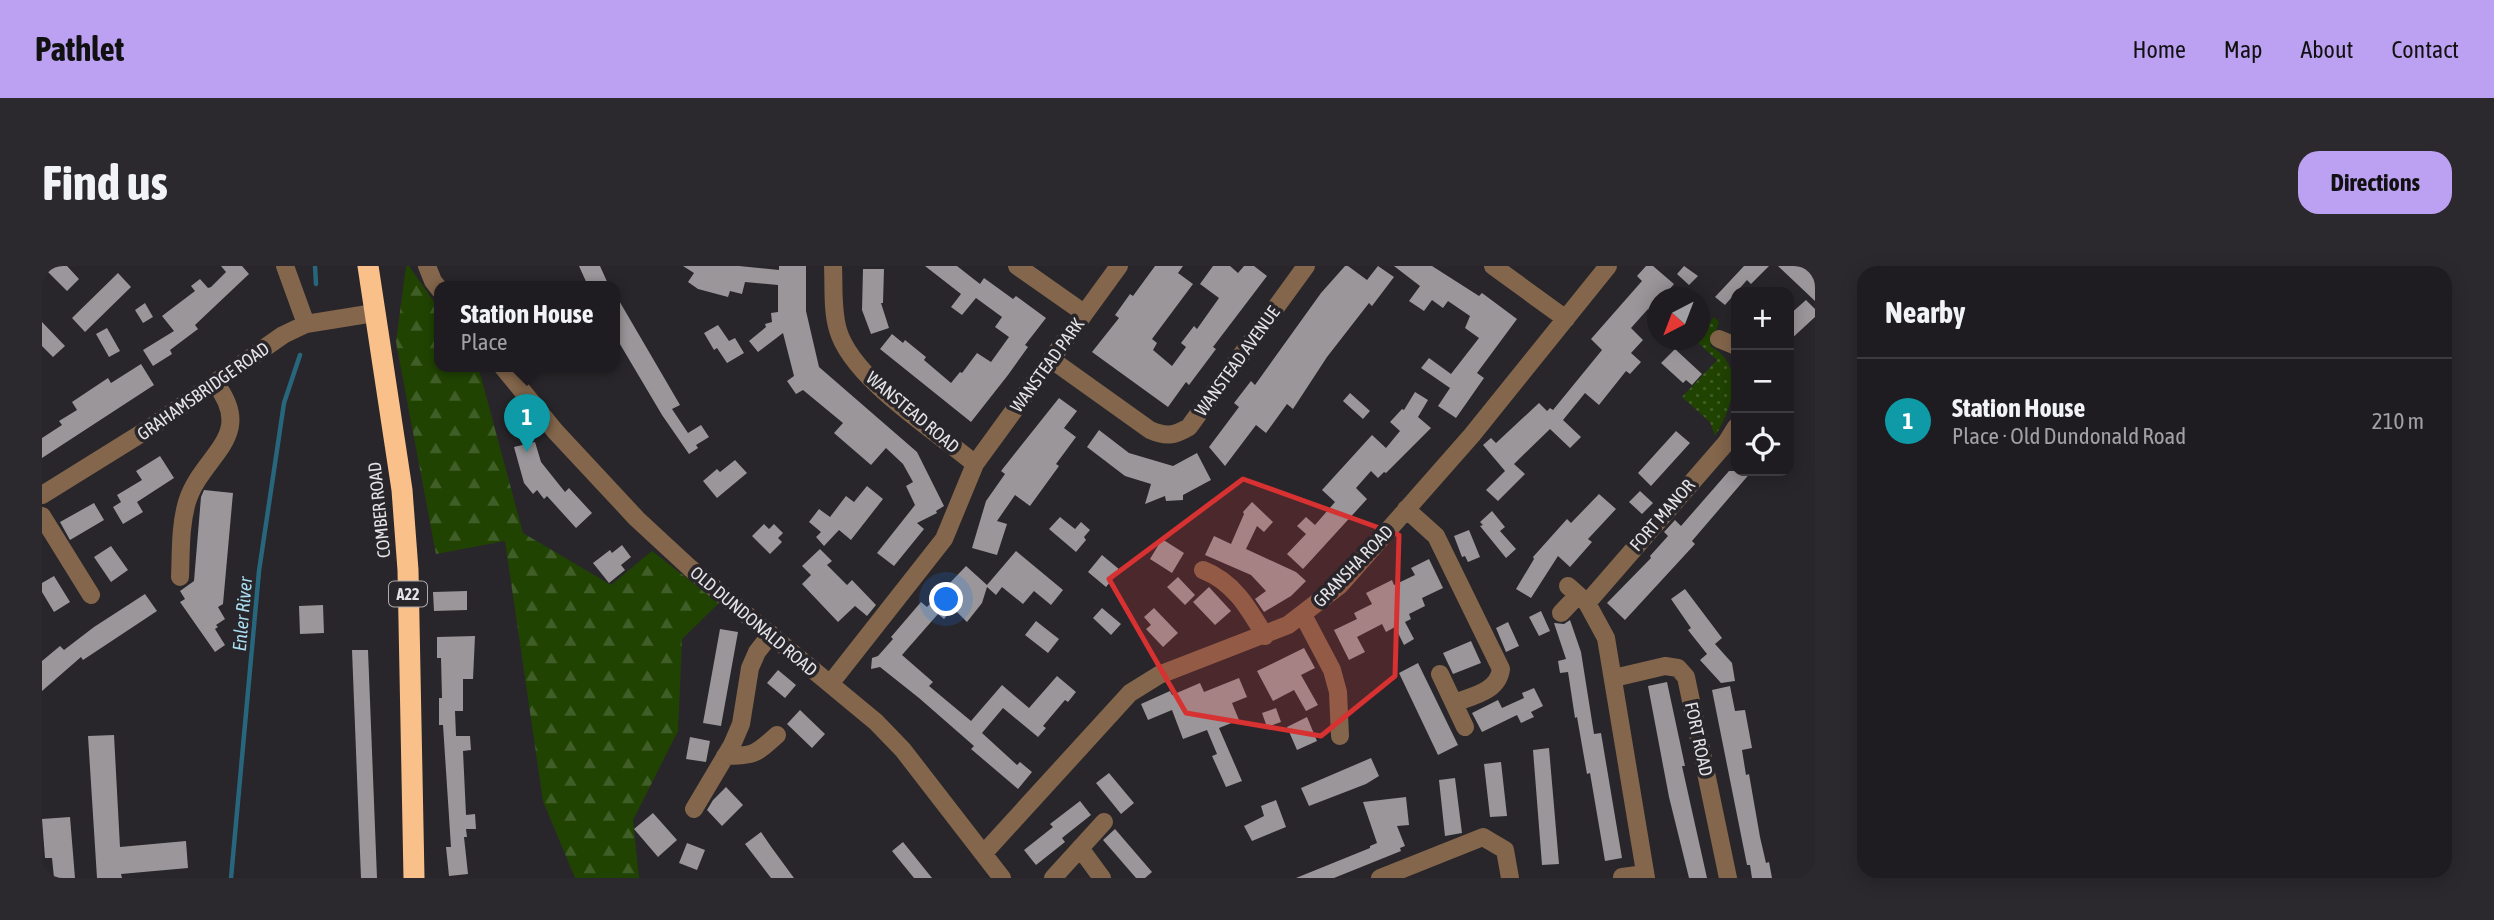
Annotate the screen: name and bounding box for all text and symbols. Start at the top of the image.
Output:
text: Pathlet [35,30,124,68]
text: Home [2132,36,2186,63]
text: Map [2224,36,2262,63]
text: About [2300,36,2353,63]
text: Contact [2391,36,2459,63]
button: Directions [2298,151,2452,214]
text: Find us [42,154,168,210]
popup [434,281,620,372]
north arrow [1647,287,1710,350]
map controls [1731,287,1794,476]
button: + [1731,287,1794,350]
text: Nearby [1885,295,1965,329]
text: Station House [460,299,594,329]
street label: WANSTEAD AVENUE [1190,302,1284,420]
street label: WANSTEAD PARK [1006,314,1088,416]
text: Place [460,329,507,355]
street label: GRAHAMSBRIDGE ROAD [133,338,273,444]
button: − [1731,350,1794,413]
street label: WANSTEAD ROAD [862,367,964,457]
text: Station House [1952,393,2085,423]
pin: 1 [504,394,550,452]
text: 1 [1903,408,1913,434]
text: 210 m [2372,408,2424,434]
button: locate [1731,413,1794,476]
text: Place · Old Dundonald Road [1952,423,2186,449]
street label: COMBER ROAD [364,461,394,559]
street label: FORT MANOR [1625,475,1699,555]
street label: GRANSHA ROAD [1309,521,1397,611]
street label: OLD DUNDONALD ROAD [686,562,822,680]
water label: Enler River [228,574,256,652]
road number: A22 [389,582,427,606]
your location [929,582,963,616]
street label: FORT ROAD [1681,700,1717,778]

